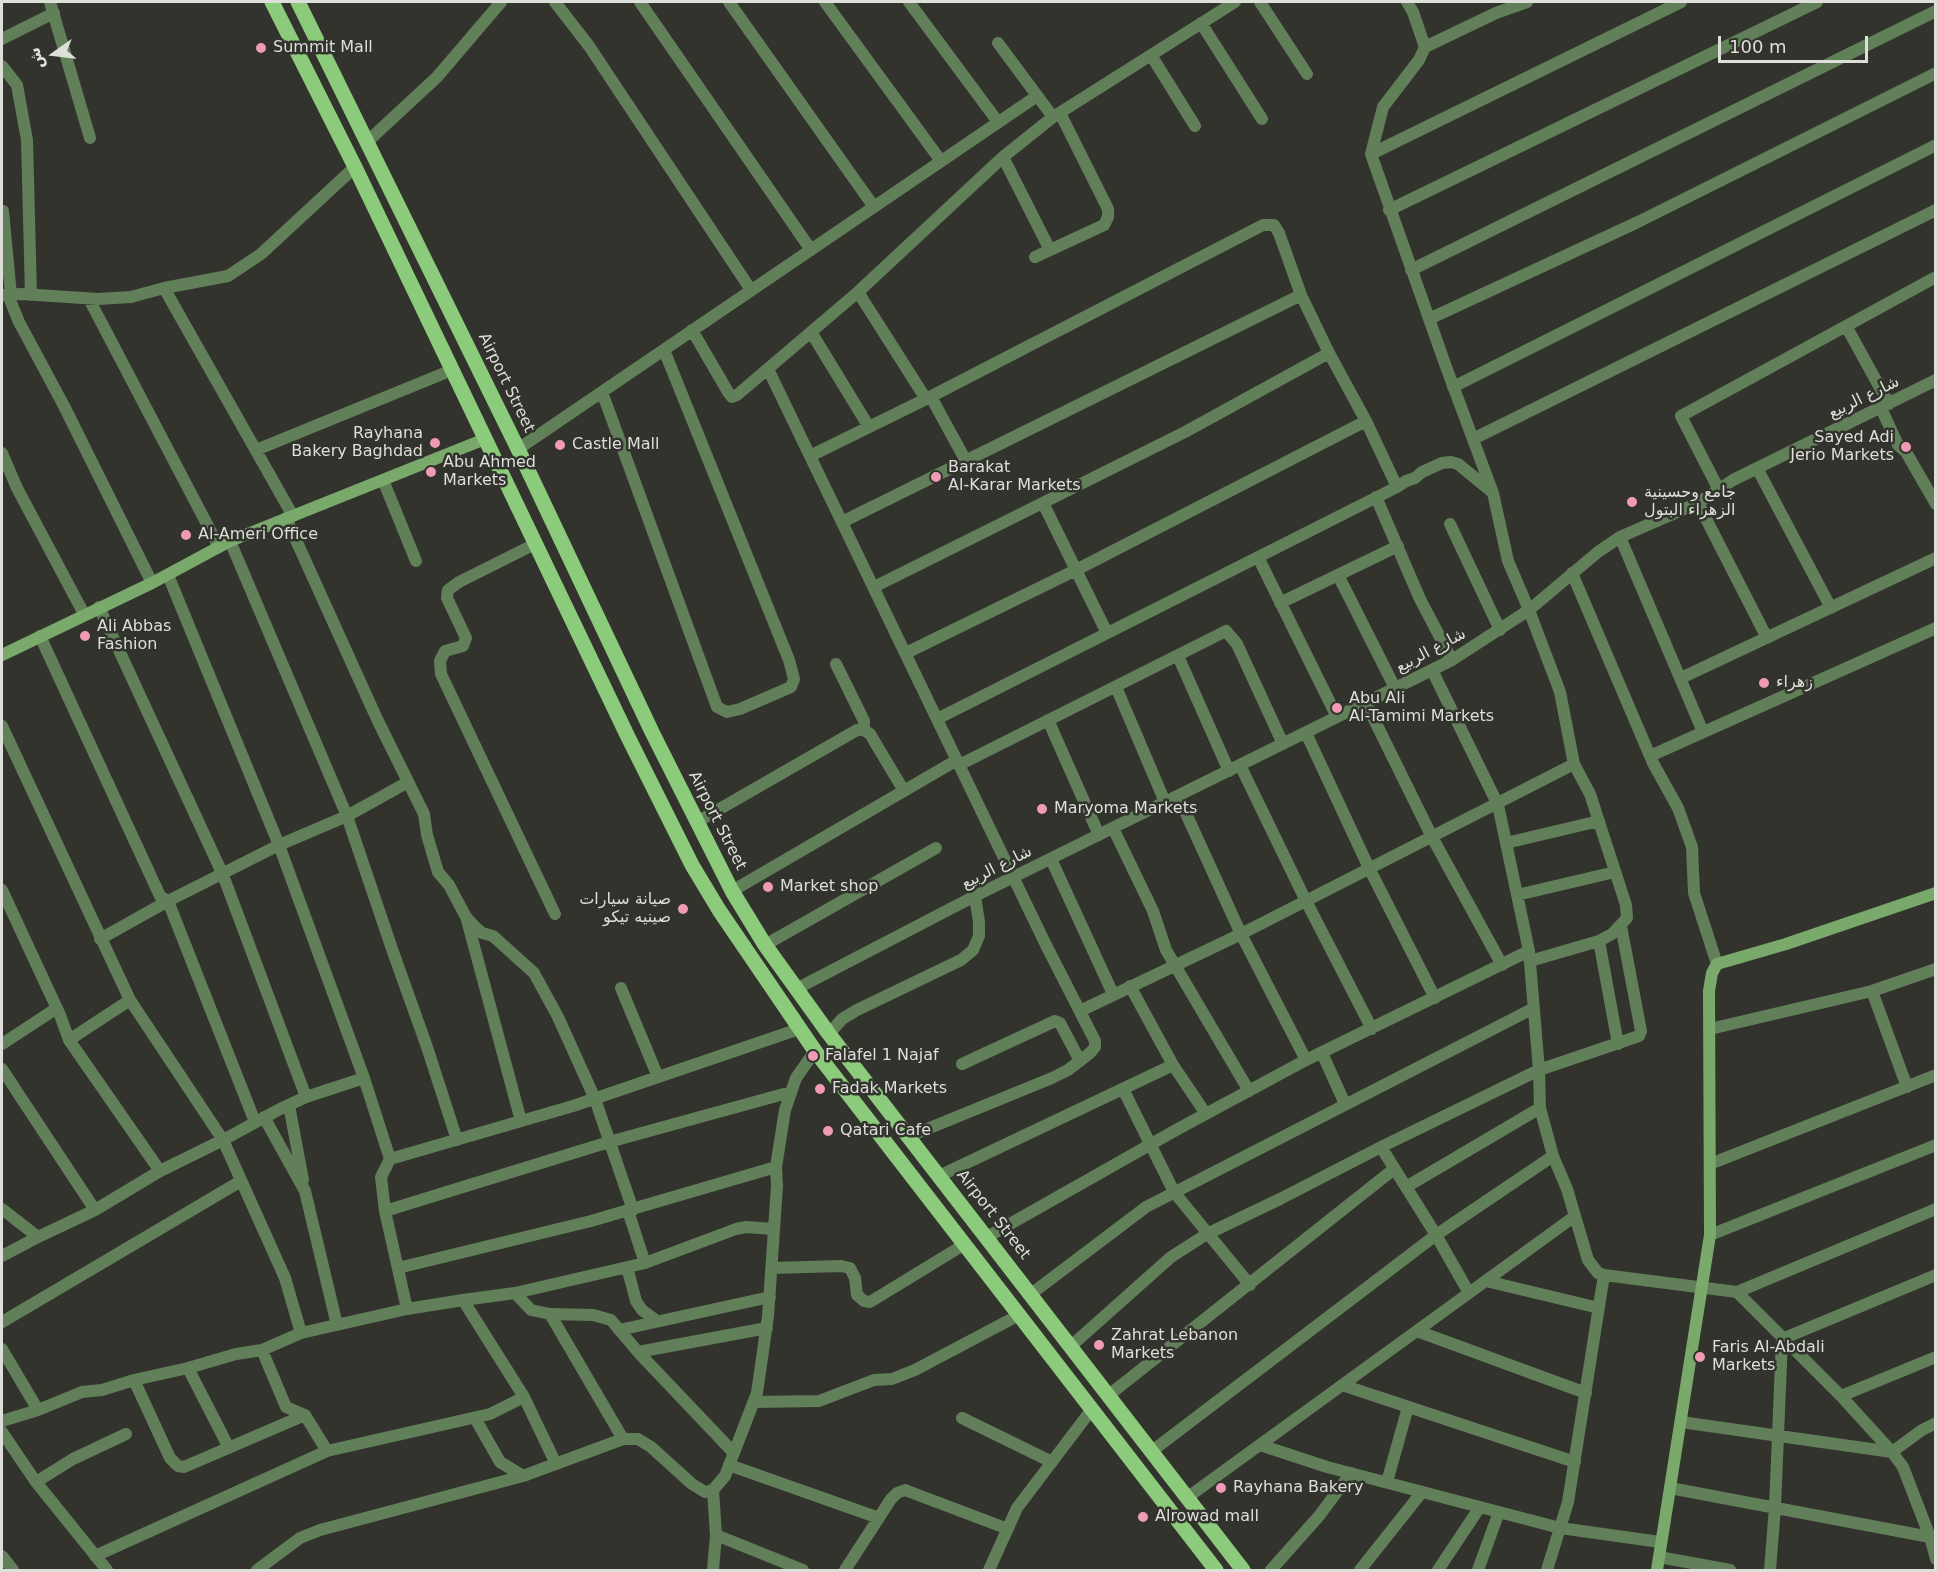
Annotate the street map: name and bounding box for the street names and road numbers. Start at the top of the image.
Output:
street label: Airport Street [474,330,538,436]
street label: شارع الربيع [1825,373,1903,423]
street label: شارع الربيع [1393,625,1469,677]
street label: Airport Street [684,768,750,874]
street label: شارع الربيع [959,842,1035,894]
street label: Airport Street [952,1166,1034,1264]

